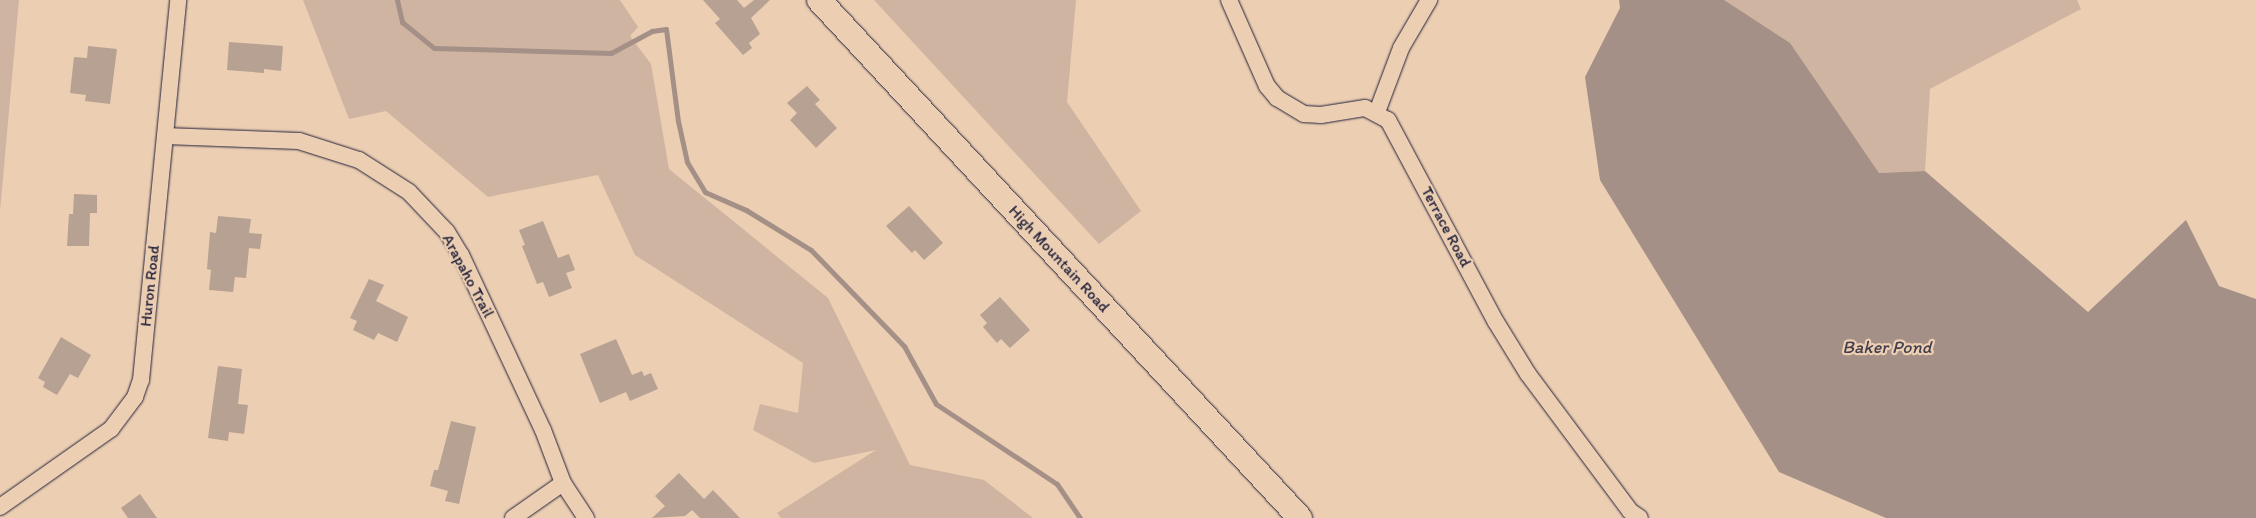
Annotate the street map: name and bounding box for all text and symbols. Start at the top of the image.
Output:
street label: Terrace Road [1417,183,1475,271]
street label: High Mountain Road [1005,202,1113,316]
street label: Arapaho Trail [438,231,498,321]
street label: Huron Road [136,245,164,327]
water label: Baker Pond [1843,336,1931,358]

